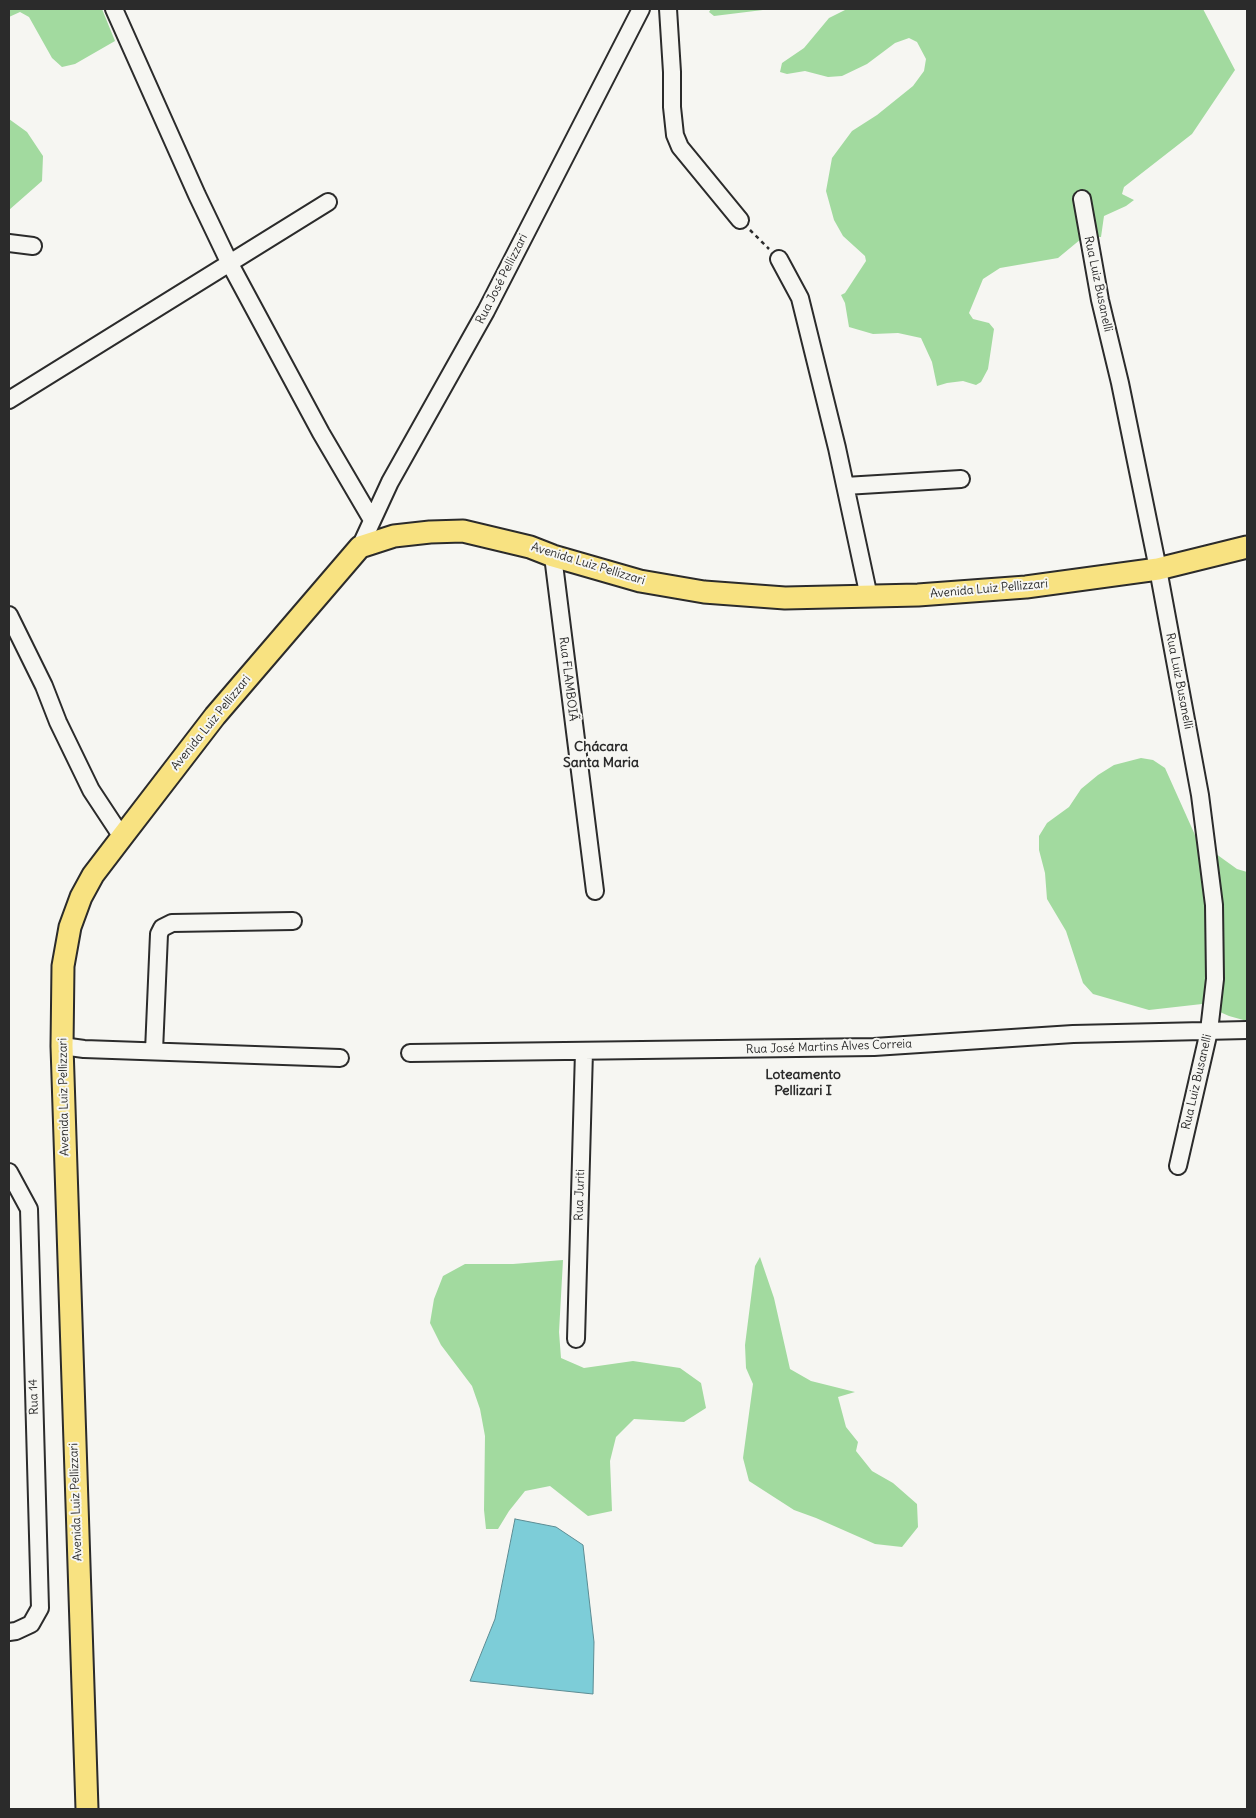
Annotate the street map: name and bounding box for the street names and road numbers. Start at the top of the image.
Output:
street label: Rua José Pellizzari [473,232,531,326]
street label: Rua Luiz Busanelli [1081,235,1115,333]
street label: Avenida Luiz Pellizzari [529,540,647,588]
street label: Avenida Luiz Pellizzari [930,577,1048,601]
street label: Rua Luiz Busanelli [1163,632,1195,730]
street label: Rua FLAMBOIÃ [556,636,580,722]
street label: Avenida Luiz Pellizzari [168,673,254,773]
street label: Rua Luiz Busanelli [1179,1033,1215,1131]
street label: Rua José Martins Alves Correia [746,1037,912,1057]
street label: Avenida Luiz Pellizzari [56,1038,72,1156]
street label: Rua Juriti [572,1169,588,1221]
street label: Rua 14 [26,1379,42,1415]
street label: Avenida Luiz Pellizzari [67,1443,85,1561]

